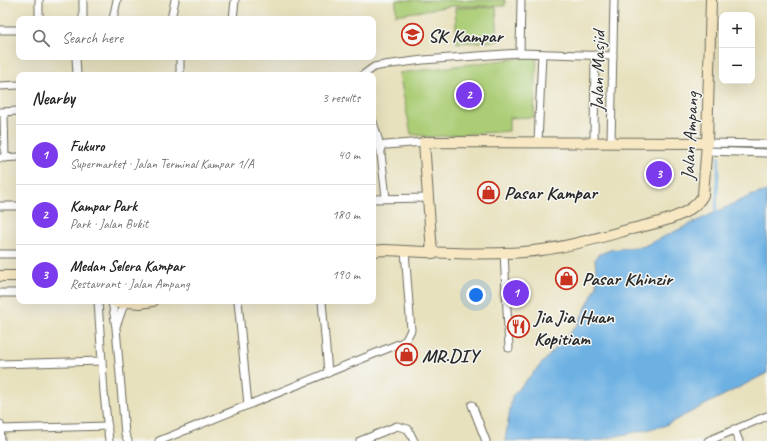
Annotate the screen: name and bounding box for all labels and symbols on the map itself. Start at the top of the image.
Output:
school or university icon: SK Kampar [399,22,425,48]
place label: SK Kampar [428,24,505,48]
street label: Jalan Masjid [585,27,611,113]
pin: 2 [456,80,482,110]
street label: Jalan Ampang [676,90,704,182]
pin: 3 [646,159,672,189]
shop icon: Pasar Kampar [475,179,501,205]
place label: Pasar Kampar [504,181,599,205]
shop icon: Pasar Khinzir [553,265,579,291]
place label: Pasar Khinzir [582,267,674,291]
pin: 1 [503,278,529,308]
your location [466,285,486,305]
place label: Jia Jia Huan Kopitiam [532,305,615,351]
restaurant icon: Jia Jia Huan Kopitiam [505,314,531,340]
shop icon: MR.DIY [393,342,419,368]
place label: MR.DIY [422,344,482,368]

